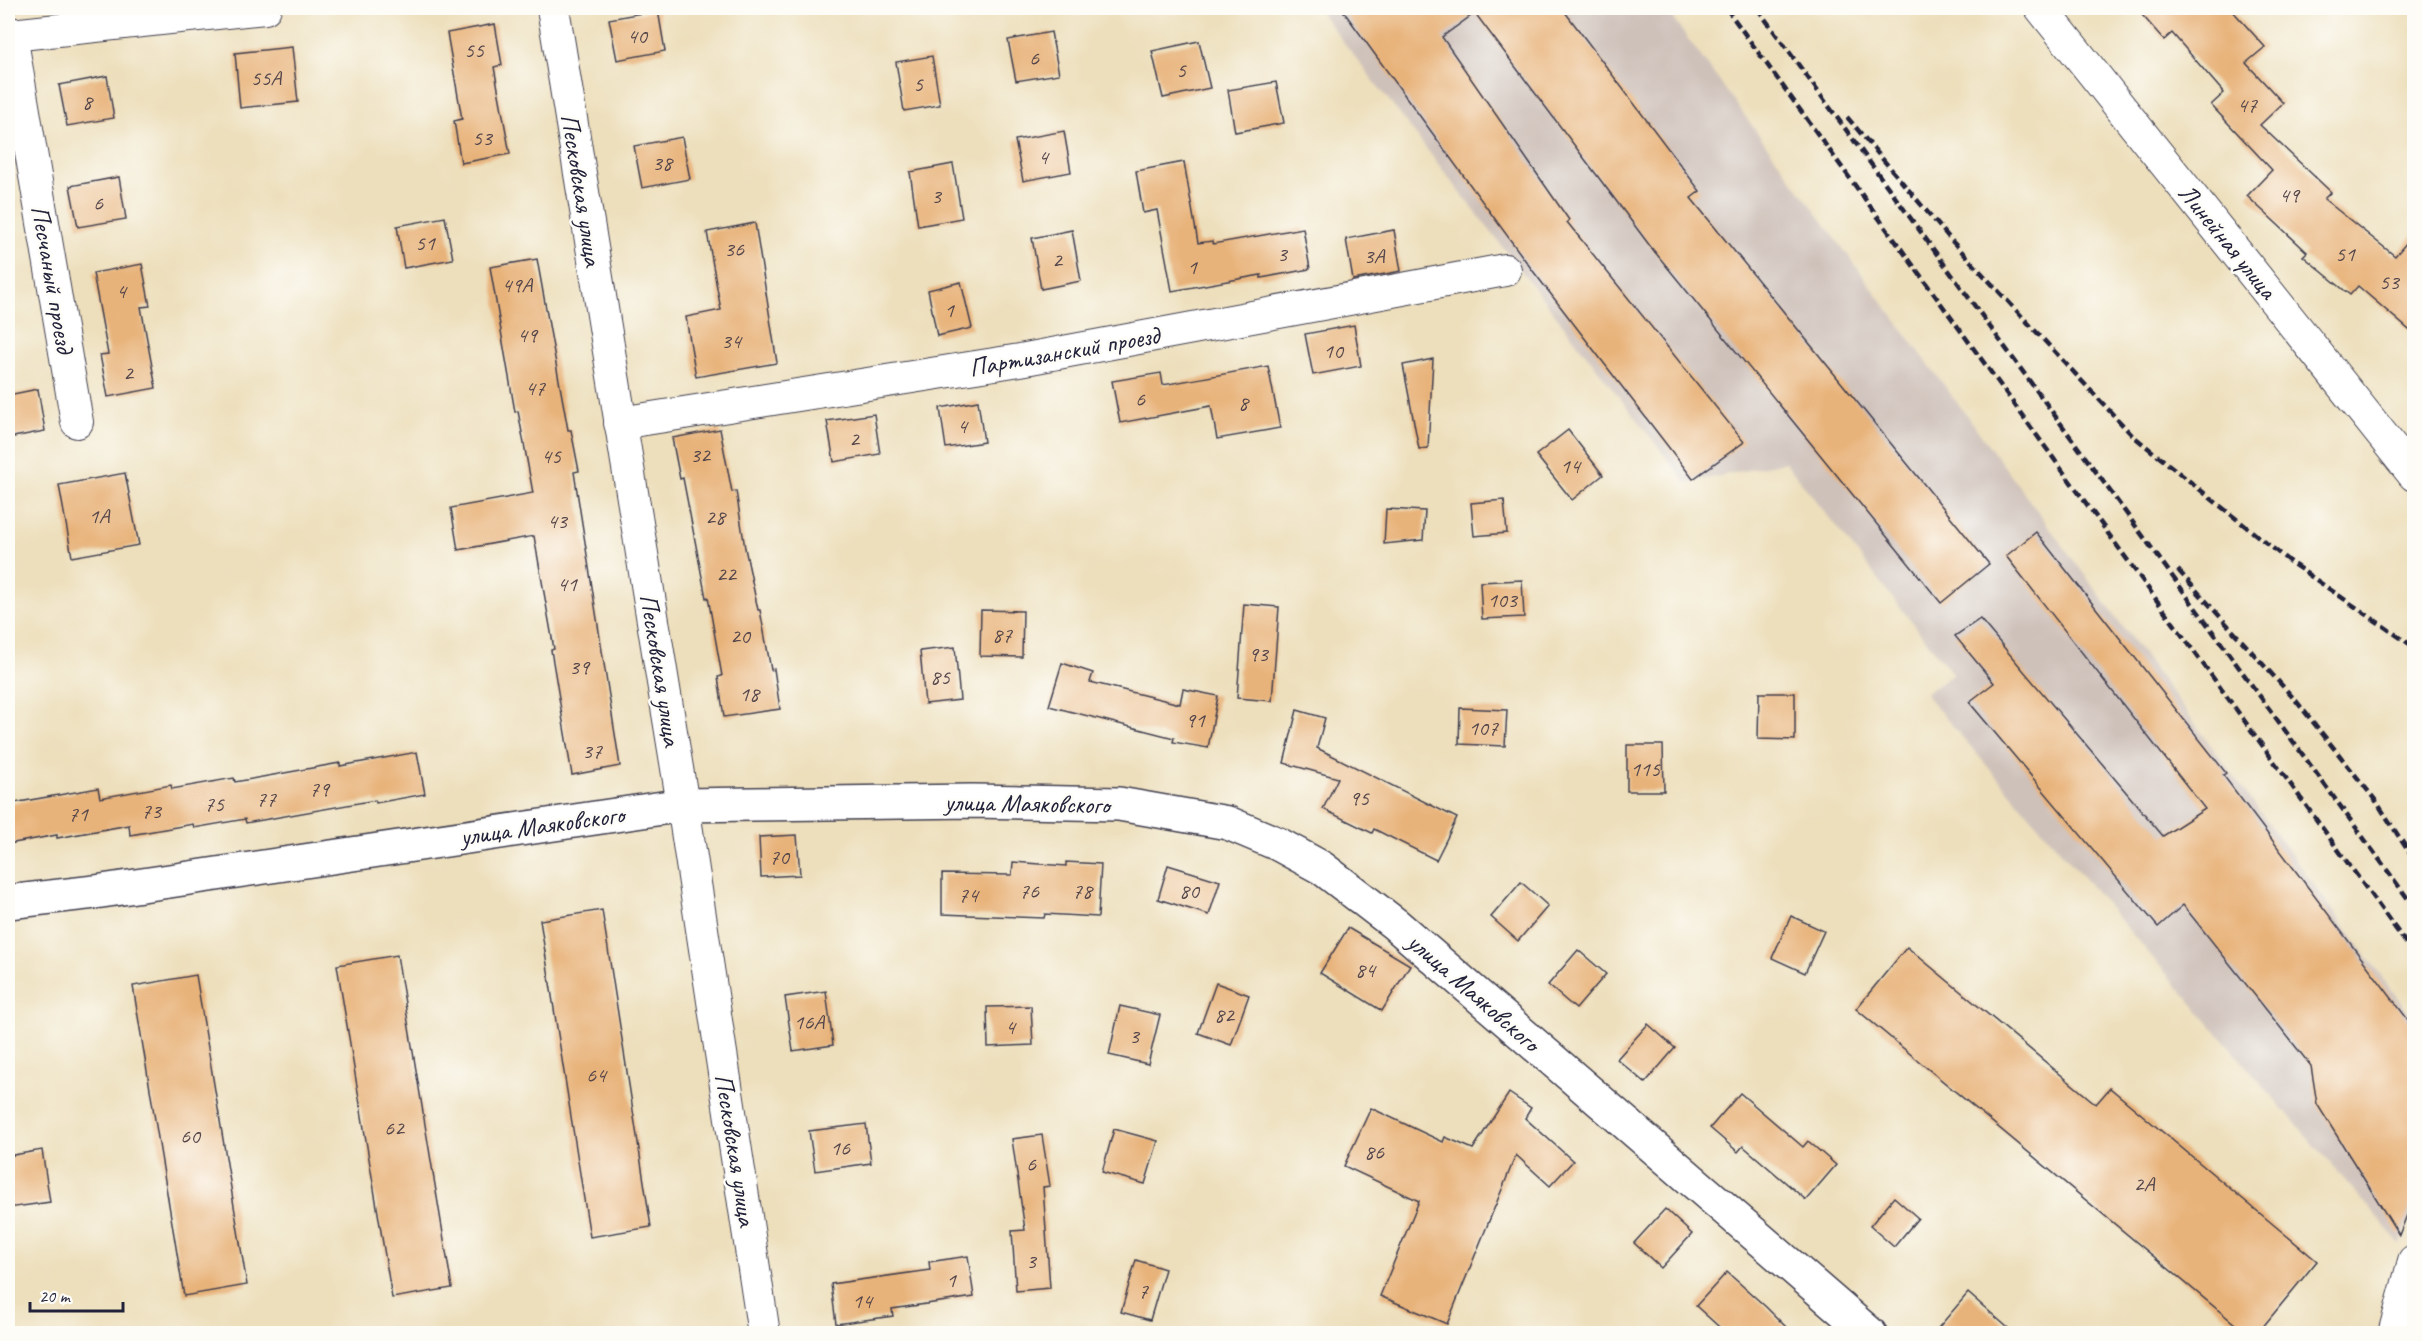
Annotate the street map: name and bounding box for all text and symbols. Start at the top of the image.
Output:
house number: 40 [627,22,649,50]
house number: 55 [464,36,485,64]
house number: 6 [1029,44,1040,72]
house number: 5 [1176,56,1187,84]
house number: 55А [251,64,282,92]
house number: 5 [913,70,924,98]
house number: 8 [82,88,94,116]
house number: 47 [2237,91,2258,119]
street label: Песковская улица [553,112,610,270]
house number: 53 [472,124,494,152]
house number: 4 [1038,143,1050,171]
house number: 38 [652,149,674,177]
street label: Линейная улица [2171,177,2285,307]
house number: 49 [2279,181,2301,209]
house number: 3 [931,182,943,210]
house number: 6 [93,189,104,217]
street label: Песчаный проезд [23,203,82,358]
house number: 51 [415,229,436,257]
house number: 36 [724,235,745,263]
house number: 3 [1277,240,1289,268]
house number: 51 [2335,240,2356,268]
house number: 3А [1364,242,1385,270]
house number: 2 [1052,246,1064,274]
house number: 1 [1187,253,1198,281]
house number: 53 [2379,268,2401,296]
house number: 49А [502,271,533,299]
house number: 4 [116,277,128,305]
house number: 1 [944,296,955,324]
street label: Партизанский проезд [966,318,1165,384]
house number: 49 [517,321,539,349]
house number: 34 [721,327,743,355]
house number: 10 [1323,337,1345,365]
house number: 2 [123,359,135,387]
house number: 47 [525,374,546,402]
house number: 6 [1135,385,1146,413]
house number: 8 [1238,389,1250,417]
house number: 4 [957,412,969,440]
house number: 2 [849,425,861,453]
house number: 32 [690,441,712,469]
house number: 45 [541,442,562,470]
house number: 14 [1560,452,1582,480]
house number: 1А [89,502,110,530]
house number: 28 [705,503,727,531]
house number: 43 [547,507,569,535]
house number: 22 [716,560,738,588]
house number: 41 [557,570,578,598]
house number: 103 [1487,586,1519,614]
street label: Песковская улица [632,592,689,750]
house number: 87 [992,621,1013,649]
house number: 20 [730,622,752,650]
house number: 93 [1248,640,1270,668]
house number: 39 [569,653,591,681]
house number: 85 [930,663,951,691]
house number: 18 [739,680,761,708]
house number: 91 [1185,706,1206,734]
house number: 107 [1468,714,1499,742]
house number: 37 [582,737,603,765]
house number: 115 [1630,755,1661,783]
house number: 79 [309,775,331,803]
house number: 95 [1349,784,1370,812]
house number: 77 [256,785,277,813]
street label: улица Маяковского [942,786,1113,821]
house number: 75 [204,790,225,818]
house number: 73 [141,797,163,825]
street label: улица Маяковского [456,797,629,854]
house number: 71 [68,800,89,828]
house number: 70 [769,843,791,871]
house number: 76 [1019,877,1040,905]
house number: 78 [1072,877,1094,905]
house number: 80 [1179,877,1201,905]
house number: 74 [958,881,980,909]
street label: улица Маяковского [1399,924,1549,1061]
house number: 84 [1355,956,1377,984]
house number: 82 [1214,1001,1236,1029]
house number: 16А [794,1008,825,1036]
house number: 4 [1005,1013,1017,1041]
house number: 3 [1129,1022,1141,1050]
house number: 64 [586,1061,608,1089]
street label: Песковская улица [707,1072,764,1230]
house number: 62 [384,1114,406,1142]
house number: 60 [180,1122,202,1150]
house number: 16 [830,1134,851,1162]
house number: 86 [1364,1138,1385,1166]
house number: 6 [1026,1150,1037,1178]
house number: 2А [2134,1170,2155,1198]
house number: 3 [1026,1247,1038,1275]
house number: 1 [946,1266,957,1294]
scale bar [30,1275,123,1313]
house number: 7 [1138,1277,1149,1305]
text: 20 m [39,1285,72,1307]
house number: 14 [852,1287,874,1315]

